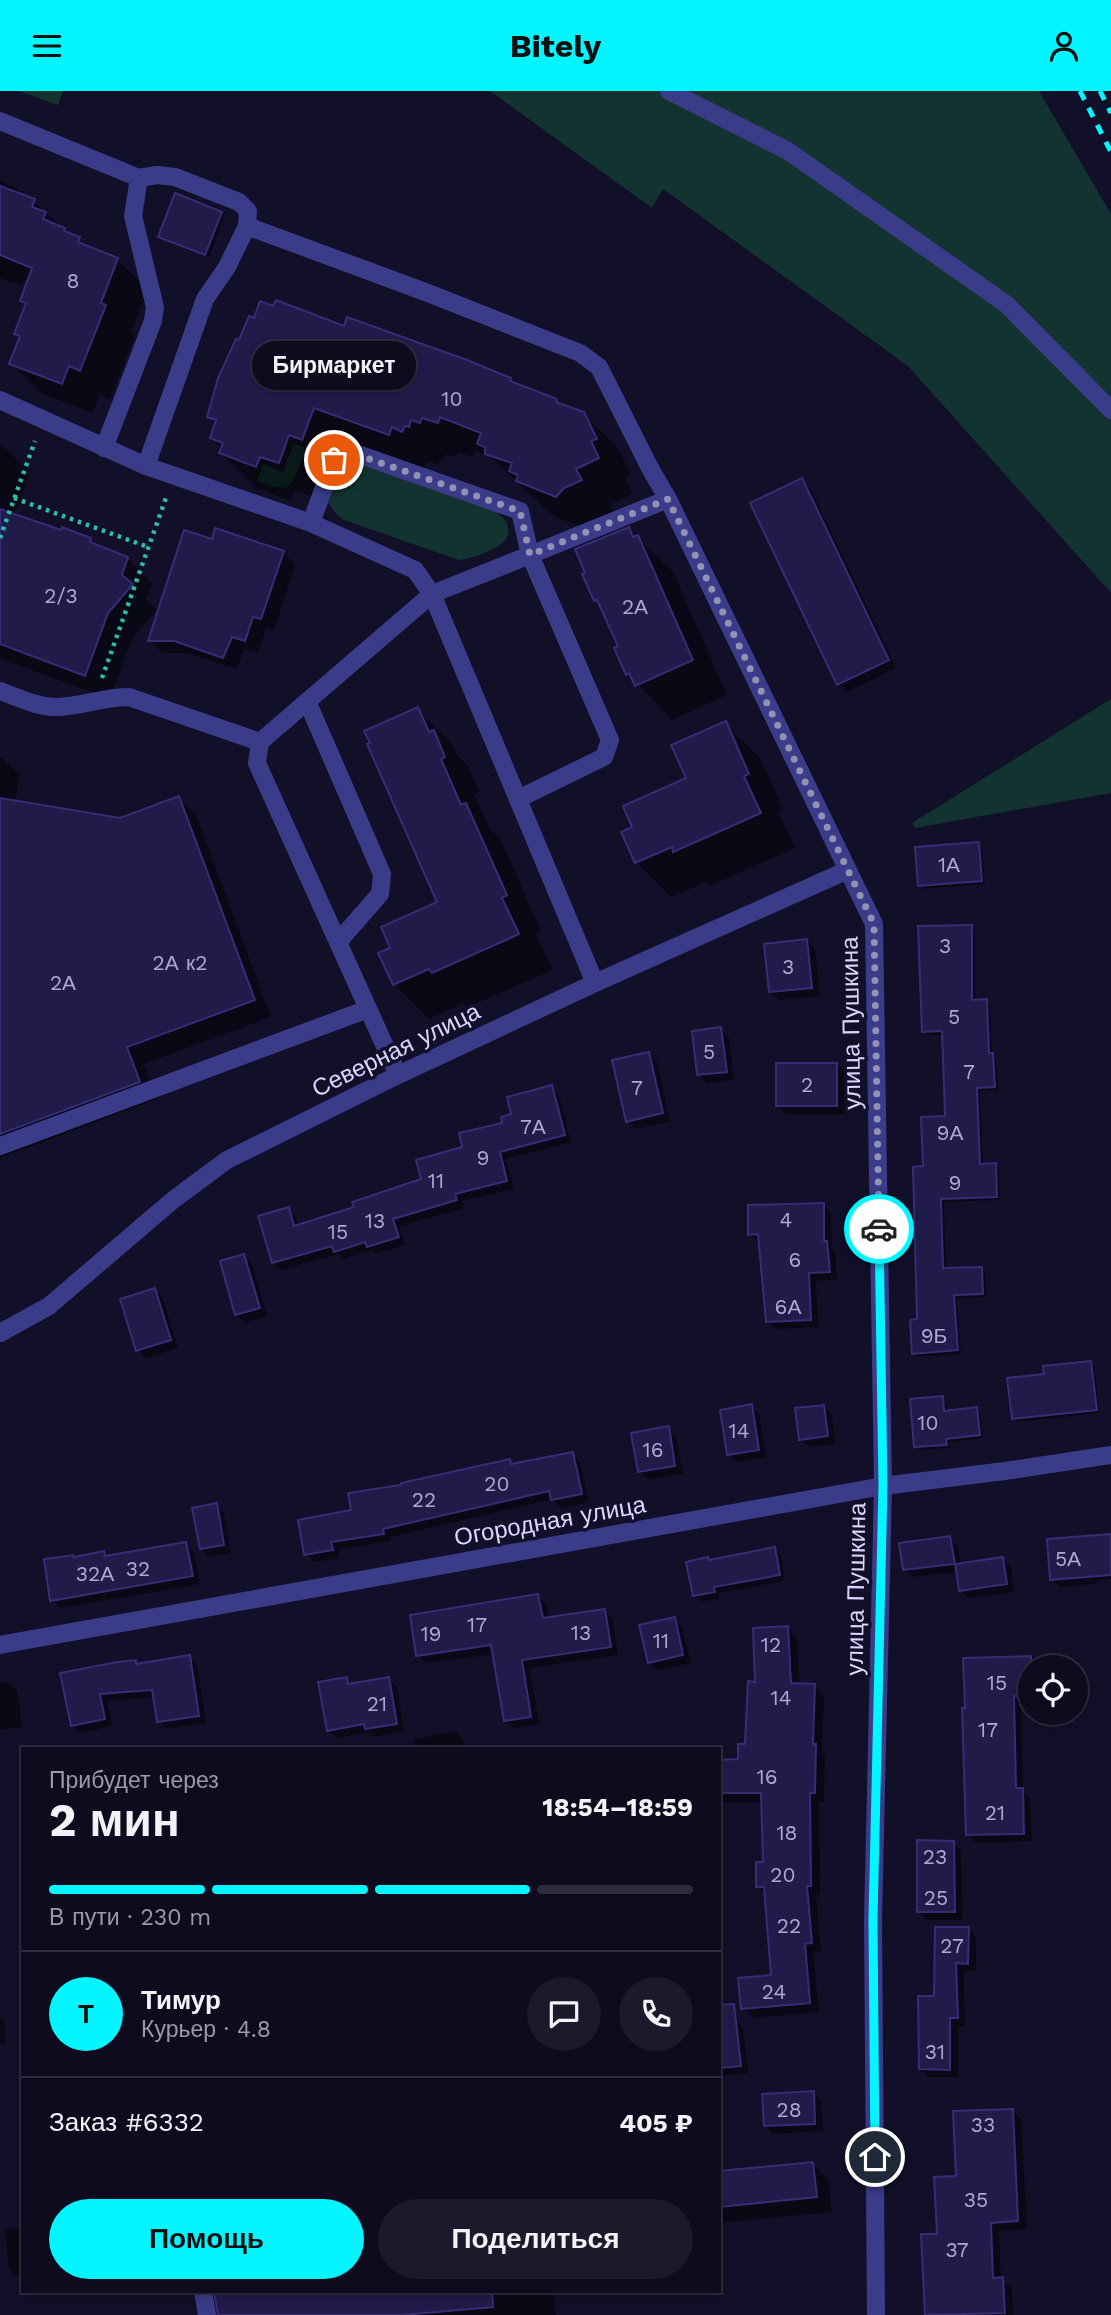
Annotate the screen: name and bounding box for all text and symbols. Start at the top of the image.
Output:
icon: menu [28,27,66,65]
text: Bitely [510,27,601,65]
icon: person [1045,27,1083,65]
house number: 8 [67,268,79,293]
callout: Бирмаркет [252,341,416,390]
text: Бирмаркет [272,352,396,379]
house number: 10 [441,386,463,411]
pin [304,430,364,490]
icon: bag [315,441,353,479]
house number: 2/3 [44,583,78,608]
house number: 2А [622,594,648,619]
house number: 1А [938,852,960,877]
house number: 3 [939,933,951,958]
street label: улица Пушкина [835,936,867,1110]
house number: 2А к2 [153,950,207,975]
house number: 3 [782,954,794,979]
house number: 2А [50,970,76,995]
street label: Северная улица [307,997,485,1103]
house number: 5 [948,1004,960,1029]
house number: 5 [703,1039,715,1064]
house number: 7 [963,1059,975,1084]
house number: 2 [801,1072,813,1097]
house number: 7 [631,1075,643,1100]
house number: 7А [520,1114,546,1139]
house number: 9А [937,1120,963,1145]
house number: 9 [477,1145,489,1170]
house number: 11 [428,1168,444,1193]
house number: 9 [949,1170,961,1195]
courier [844,1194,914,1264]
house number: 4 [780,1207,792,1232]
house number: 13 [365,1208,385,1233]
icon: car [860,1210,898,1248]
house number: 15 [328,1219,348,1244]
house number: 6 [789,1247,801,1272]
house number: 6А [775,1294,801,1319]
house number: 9Б [921,1323,947,1348]
house number: 10 [917,1410,939,1435]
house number: 14 [728,1418,750,1443]
house number: 16 [643,1437,663,1462]
house number: 20 [484,1471,510,1496]
house number: 22 [412,1487,436,1512]
street label: Огородная улица [452,1490,649,1552]
street label: улица Пушкина [840,1502,872,1676]
house number: 5А [1055,1546,1081,1571]
house number: 32 [126,1556,150,1581]
house number: 32А [76,1561,114,1586]
house number: 17 [467,1612,487,1637]
house number: 13 [571,1620,591,1645]
house number: 19 [420,1621,442,1646]
house number: 11 [653,1628,669,1653]
house number: 12 [761,1632,781,1657]
map controls [1018,1655,1088,1725]
button: locate [1018,1655,1088,1725]
house number: 15 [987,1670,1007,1695]
house number: 14 [770,1685,792,1710]
house number: 21 [367,1691,387,1716]
house number: 17 [978,1717,998,1742]
house number: 16 [757,1764,777,1789]
text: Прибудет через [49,1767,219,1794]
text: 18:54–18:59 [542,1792,693,1822]
text: 2 мин [49,1793,180,1847]
house number: 21 [985,1800,1005,1825]
house number: 18 [776,1820,798,1845]
house number: 23 [923,1844,947,1869]
house number: 20 [770,1862,796,1887]
house number: 25 [924,1885,948,1910]
text: В пути · 230 m [49,1904,211,1931]
house number: 22 [777,1913,801,1938]
house number: 27 [940,1933,964,1958]
button: chat [527,1977,601,2051]
button: phone [619,1977,693,2051]
house number: 24 [762,1979,786,2004]
text: Тимур [141,1985,221,2015]
text: Т [78,1999,94,2029]
text: Курьер · 4.8 [141,2016,271,2043]
house number: 31 [925,2039,945,2064]
house number: 28 [776,2097,802,2122]
text: Заказ #6332 [49,2107,204,2137]
text: 405 ₽ [619,2108,693,2138]
house number: 33 [971,2112,995,2137]
pin [845,2127,905,2187]
icon: home [856,2138,894,2176]
house number: 35 [964,2187,988,2212]
button: Помощь [49,2199,364,2279]
button: Поделиться [378,2199,693,2279]
house number: 37 [945,2237,969,2262]

